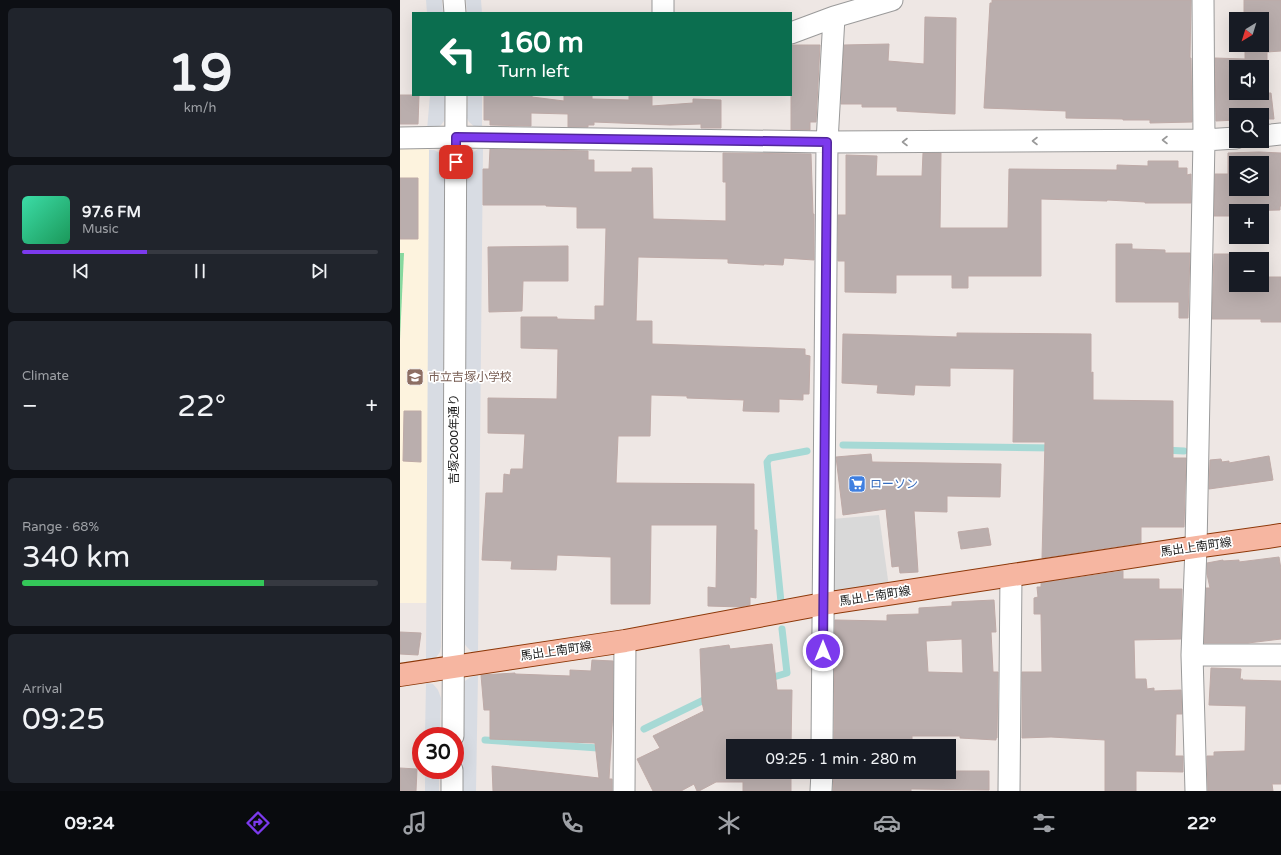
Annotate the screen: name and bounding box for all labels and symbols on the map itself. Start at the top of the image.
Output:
north arrow [1229,12,1269,52]
one-way arrow [1162,136,1168,145]
one-way arrow [1032,137,1038,145]
one-way arrow [902,138,908,146]
pin [439,145,473,179]
school or university icon: 市立吉塚小学校 [405,367,425,387]
place label: 市立吉塚小学校 [428,370,512,384]
street label: 吉塚2000年通り [447,394,461,484]
supermarket icon: ローソン [847,474,867,494]
place label: ローソン [870,477,918,491]
street label: 馬出上南町線 [1159,535,1233,559]
street label: 馬出上南町線 [838,583,912,609]
position arrow [802,630,844,672]
street label: 馬出上南町線 [519,639,593,663]
speed limit sign: 30 [412,727,464,779]

